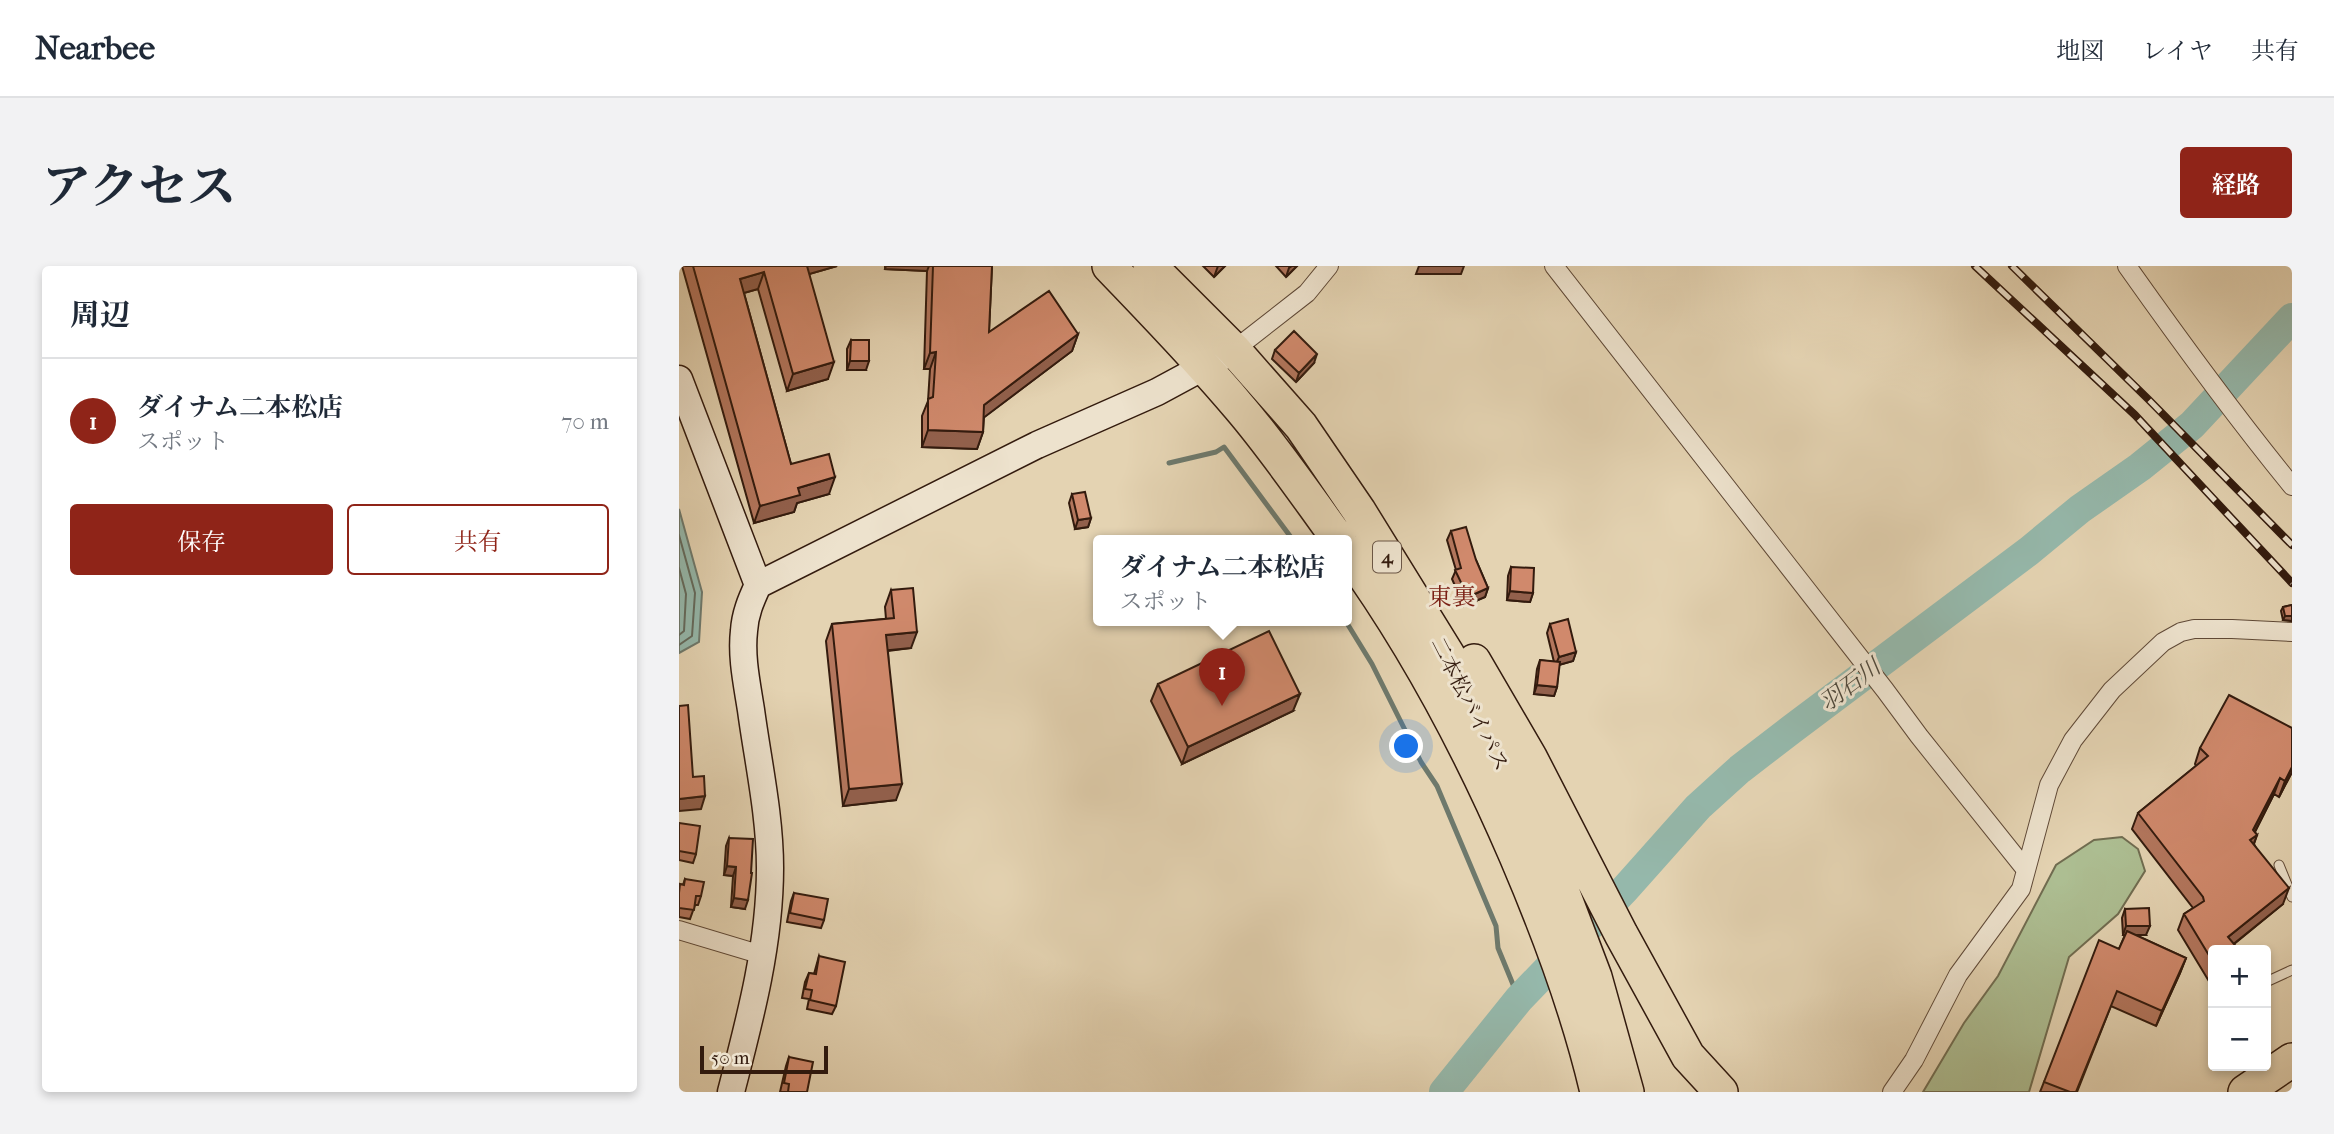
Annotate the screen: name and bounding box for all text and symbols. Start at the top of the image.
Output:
text: Nearbee [35,29,155,68]
text: 地図 [2056,37,2104,65]
text: レイヤ [2142,37,2213,65]
text: 共有 [2251,37,2299,65]
button: 経路 [2180,147,2292,218]
text: アクセス [42,158,237,216]
text: 周辺 [70,298,130,333]
text: ダイナム二本松店 [137,392,343,423]
text: 1 [89,408,97,435]
text: 70 m [561,408,609,435]
text: スポット [137,428,229,455]
button: 保存 [70,504,333,575]
button: 共有 [347,504,609,575]
popup [1093,535,1352,626]
road number: 4 [1373,542,1401,572]
text: ダイナム二本松店 [1119,552,1326,583]
district label: 東裏 [1428,583,1476,611]
text: スポット [1119,588,1211,615]
street label: 二本松バイパス [1426,633,1514,775]
pin: 1 [1199,648,1245,706]
water label: 羽石川 [1814,652,1888,717]
your location [1389,729,1423,763]
map controls [2208,945,2271,1071]
button: + [2208,945,2271,1008]
button: − [2208,1008,2271,1071]
scale bar [700,1043,828,1075]
text: 50 m [711,1047,750,1069]

